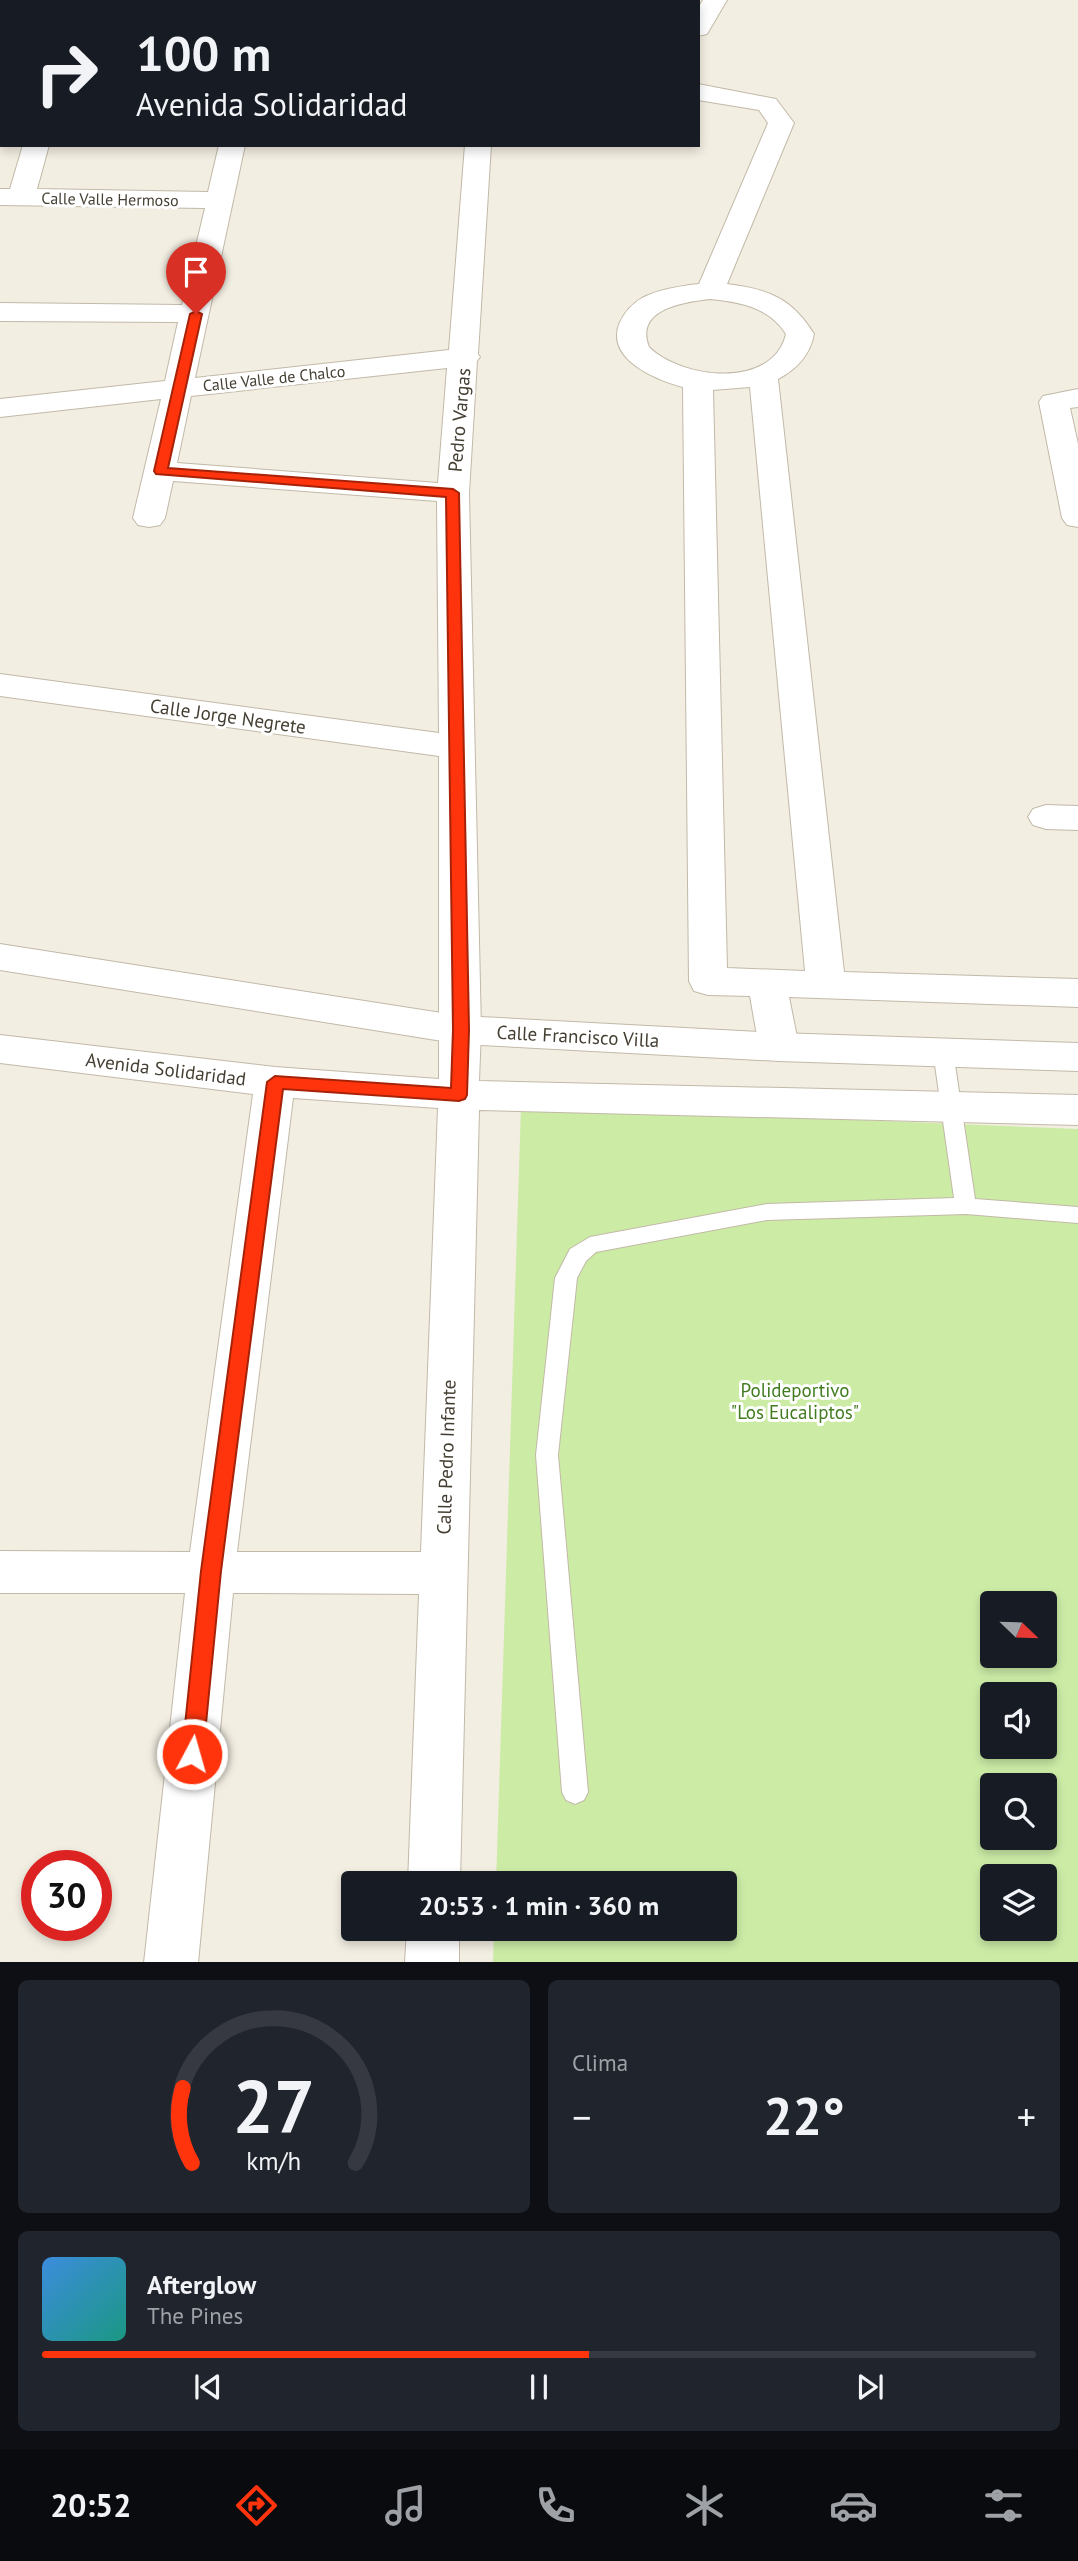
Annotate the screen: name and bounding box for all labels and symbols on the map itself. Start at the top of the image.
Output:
street label: Calle Valle Hermoso [41,188,179,210]
pin [166,242,226,314]
street label: Calle Valle de Chalco [202,361,346,395]
street label: Pedro Vargas [442,367,476,473]
street label: Calle Jorge Negrete [148,693,308,739]
street label: Calle Francisco Villa [496,1020,660,1052]
street label: Avenida Solidaridad [85,1047,247,1091]
park label: Polideportivo "Los Eucaliptos" [731,1378,859,1424]
street label: Calle Pedro Infante [431,1379,461,1535]
north arrow [980,1591,1057,1668]
position arrow [155,1717,229,1791]
speed limit sign: 30 [21,1850,112,1941]

